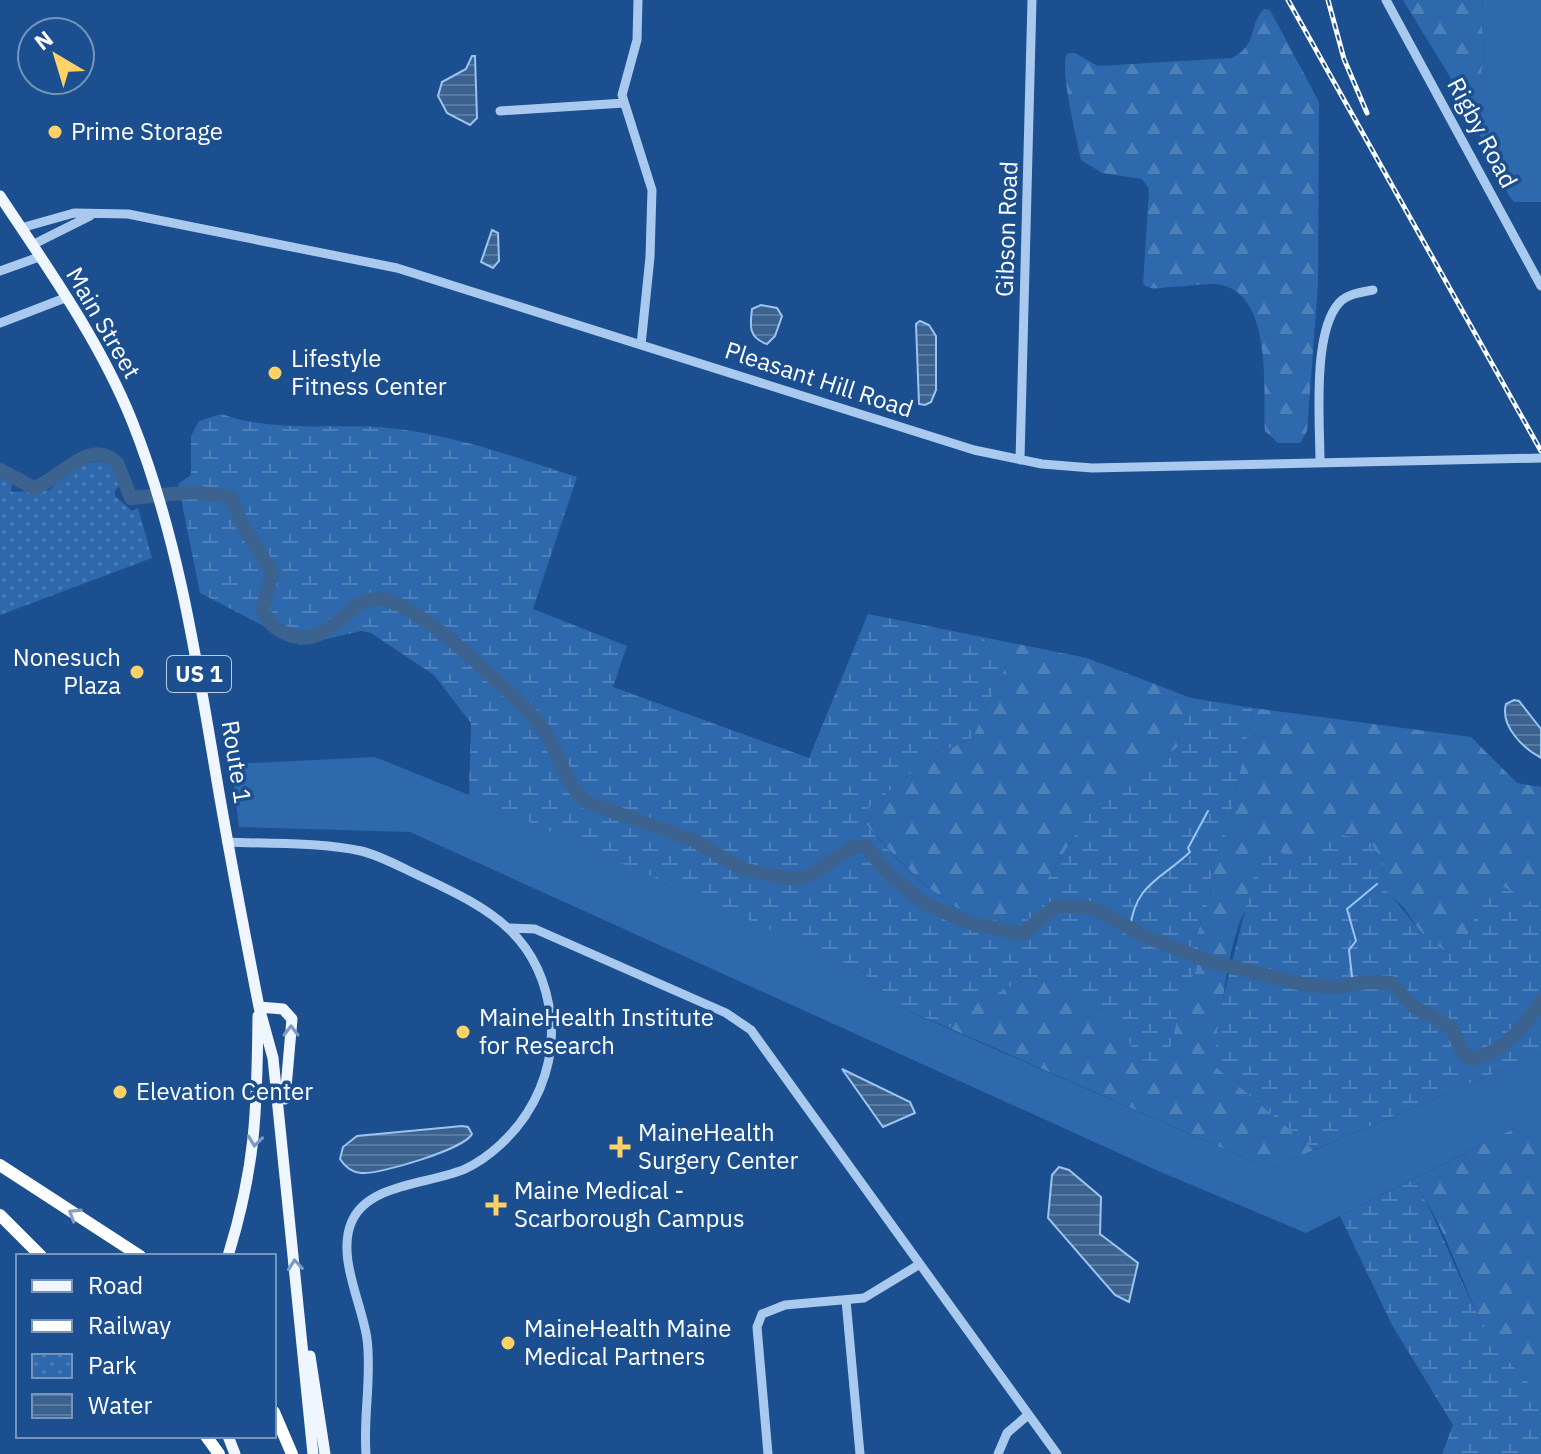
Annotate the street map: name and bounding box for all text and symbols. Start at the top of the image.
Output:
north arrow [16,16,96,96]
text: N [28,24,59,56]
street label: Rigby Road [1440,72,1525,193]
place label: Prime Storage [71,115,223,147]
marker: Prime Storage [46,123,64,141]
street label: Gibson Road [988,160,1024,298]
street label: Main Street [59,261,149,384]
street label: Pleasant Hill Road [721,334,917,425]
place label: Lifestyle Fitness Center [291,342,447,402]
marker: Lifestyle Fitness Center [266,364,284,382]
place label: Nonesuch Plaza [13,641,121,701]
road number: US 1 [167,656,231,692]
marker: Nonesuch Plaza [128,663,146,681]
street label: Route 1 [215,718,259,806]
place label: MaineHealth Institute for Research [479,1001,714,1061]
marker: MaineHealth Institute for Research [454,1023,472,1041]
one-way arrow [282,1024,300,1036]
place label: Elevation Center [136,1075,313,1107]
marker: Elevation Center [111,1083,129,1101]
place label: MaineHealth Surgery Center [638,1116,798,1176]
one-way arrow [247,1134,264,1148]
marker: MaineHealth Surgery Center [609,1136,631,1158]
place label: Maine Medical - Scarborough Campus [514,1174,745,1234]
marker: Maine Medical - Scarborough Campus [485,1194,507,1216]
one-way arrow [68,1209,82,1224]
legend [16,1254,276,1438]
one-way arrow [287,1258,304,1271]
text: Road [88,1269,143,1301]
text: Railway [88,1309,171,1341]
place label: MaineHealth Maine Medical Partners [524,1312,731,1372]
marker: MaineHealth Maine Medical Partners [499,1334,517,1352]
text: Park [88,1349,137,1381]
text: Water [88,1389,152,1421]

